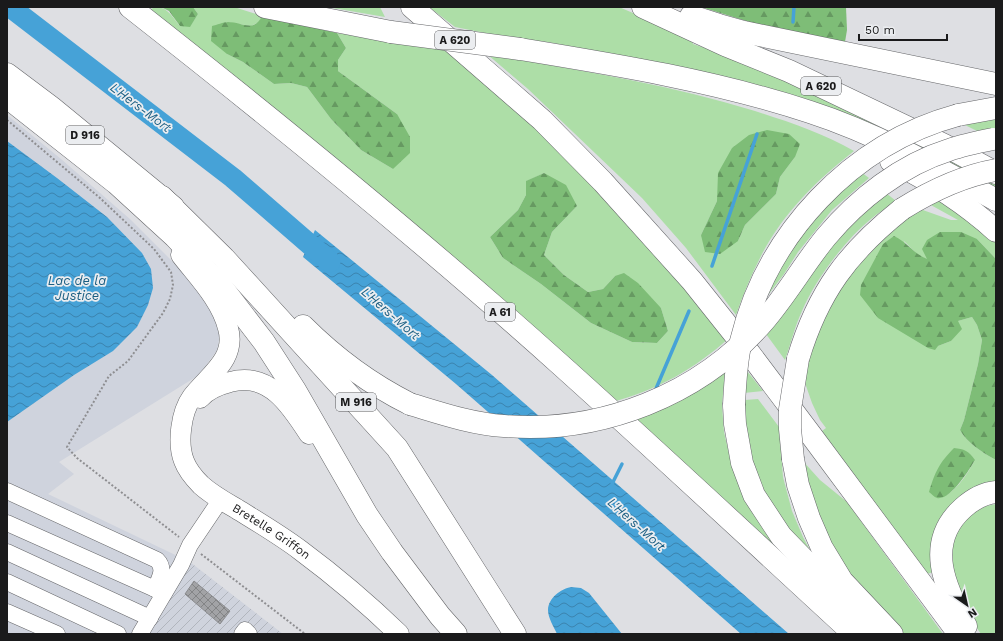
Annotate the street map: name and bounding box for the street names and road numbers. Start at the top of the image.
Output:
road number: A 620 [435,31,475,49]
road number: A 620 [801,77,841,95]
road number: D 916 [66,126,104,144]
road number: A 61 [485,303,515,321]
road number: M 916 [336,393,376,411]
street label: Bretelle Griffon [230,501,313,562]

